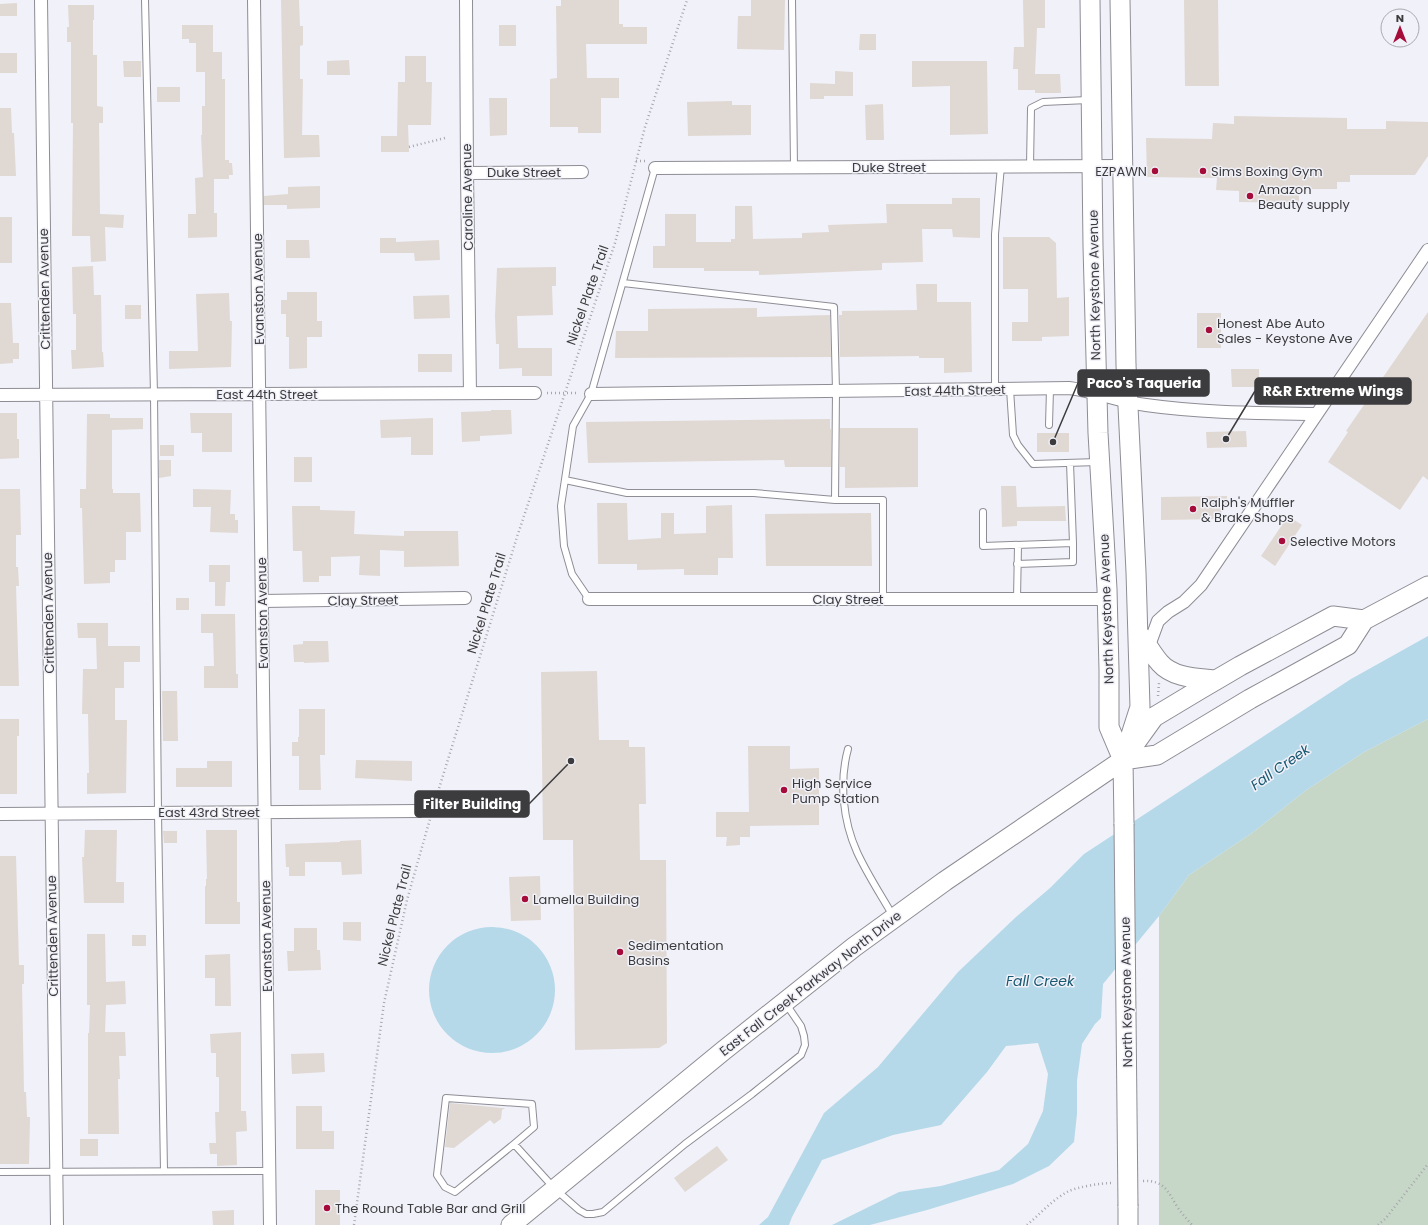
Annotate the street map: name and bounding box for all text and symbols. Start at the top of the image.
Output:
north arrow [1380,8,1420,48]
text: N [1396,10,1404,26]
street label: Caroline Avenue [457,143,478,251]
street label: Duke Street [852,158,926,177]
place label: EZPAWN [1095,162,1147,181]
place label: Sims Boxing Gym [1211,162,1323,181]
street label: Duke Street [487,163,561,182]
marker: EZPAWN [1150,166,1160,176]
marker: Sims Boxing Gym [1198,166,1208,176]
place label: Amazon Beauty supply [1258,180,1351,214]
marker: Amazon Beauty supply [1245,191,1255,201]
street label: North Keystone Avenue [1084,210,1105,360]
street label: Crittenden Avenue [34,228,55,350]
street label: Evanston Avenue [248,233,269,345]
street label: Nickel Plate Trail [561,243,613,348]
place label: Honest Abe Auto Sales - Keystone Ave [1217,314,1353,348]
marker: Honest Abe Auto Sales - Keystone Ave [1204,325,1214,335]
callout: Paco's Taqueria [1078,370,1209,396]
text: Paco's Taqueria [1087,373,1201,393]
callout: R&R Extreme Wings [1255,378,1411,404]
street label: East 44th Street [904,380,1006,401]
text: R&R Extreme Wings [1263,381,1403,401]
street label: East 44th Street [216,385,318,404]
place label: Ralph's Muffler & Brake Shops [1201,493,1295,527]
marker: Ralph's Muffler & Brake Shops [1188,504,1198,514]
place label: Selective Motors [1290,532,1396,551]
street label: North Keystone Avenue [1094,533,1119,685]
marker: Selective Motors [1277,536,1287,546]
street label: Nickel Plate Trail [462,550,511,656]
street label: Crittenden Avenue [38,552,59,674]
street label: Evanston Avenue [252,557,273,669]
street label: Clay Street [327,590,399,611]
street label: Clay Street [813,590,884,609]
water label: Fall Creek [1246,739,1314,795]
place label: High Service Pump Station [792,774,879,808]
marker: High Service Pump Station [779,785,789,795]
callout: Filter Building [415,791,529,817]
text: Filter Building [423,794,521,814]
street label: East 43rd Street [158,803,260,822]
street label: Nickel Plate Trail [373,862,416,968]
street label: Crittenden Avenue [42,875,63,997]
street label: Evanston Avenue [256,880,277,992]
place label: Lamella Building [533,890,639,909]
marker: Lamella Building [520,894,530,904]
street label: East Fall Creek Parkway North Drive [715,906,905,1061]
street label: North Keystone Avenue [1116,917,1137,1067]
place label: Sedimentation Basins [628,936,724,970]
marker: Sedimentation Basins [615,947,625,957]
water label: Fall Creek [1006,971,1075,991]
place label: The Round Table Bar and Grill [335,1199,525,1218]
marker: The Round Table Bar and Grill [322,1203,332,1213]

